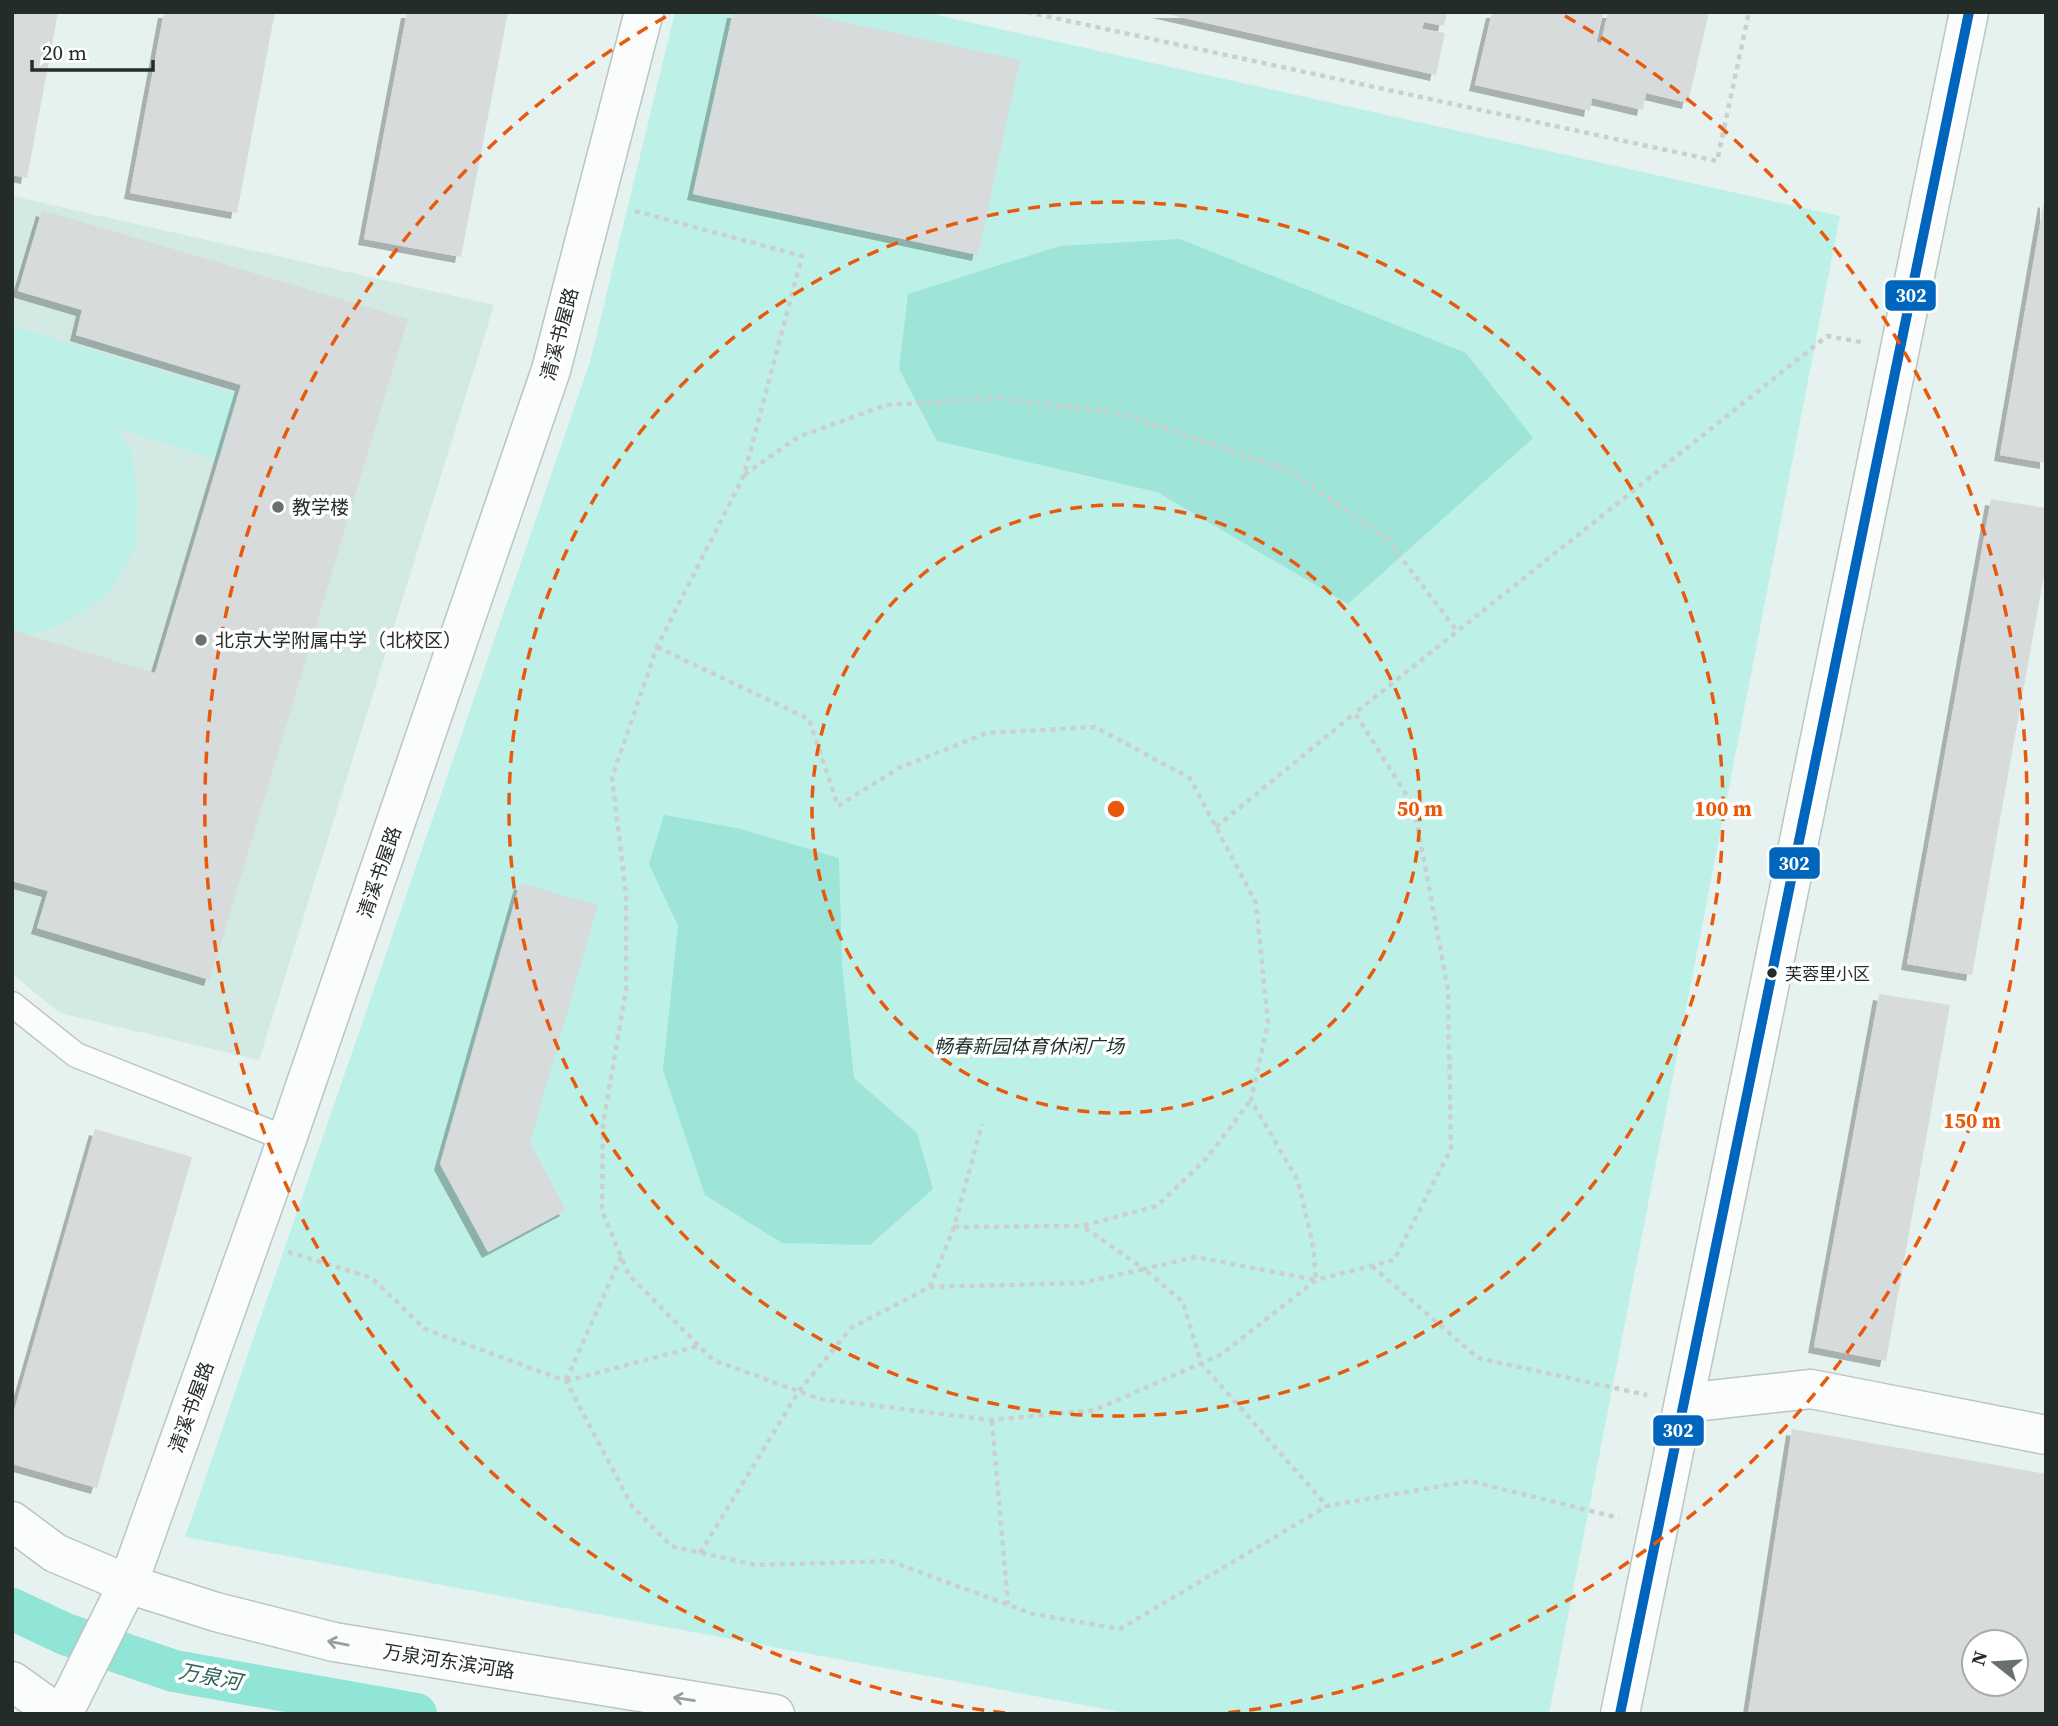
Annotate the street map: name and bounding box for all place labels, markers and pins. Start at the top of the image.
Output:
place label: 教学楼 [292,494,349,520]
marker: 教学楼 [270,499,286,515]
place label: 北京大学附属中学（北校区） [215,627,462,653]
marker: 北京大学附属中学（北校区） [193,632,209,648]
centre of rings [1104,797,1128,821]
place label: 芙蓉里小区 [1785,962,1870,986]
marker: 芙蓉里小区 [1765,966,1779,980]

